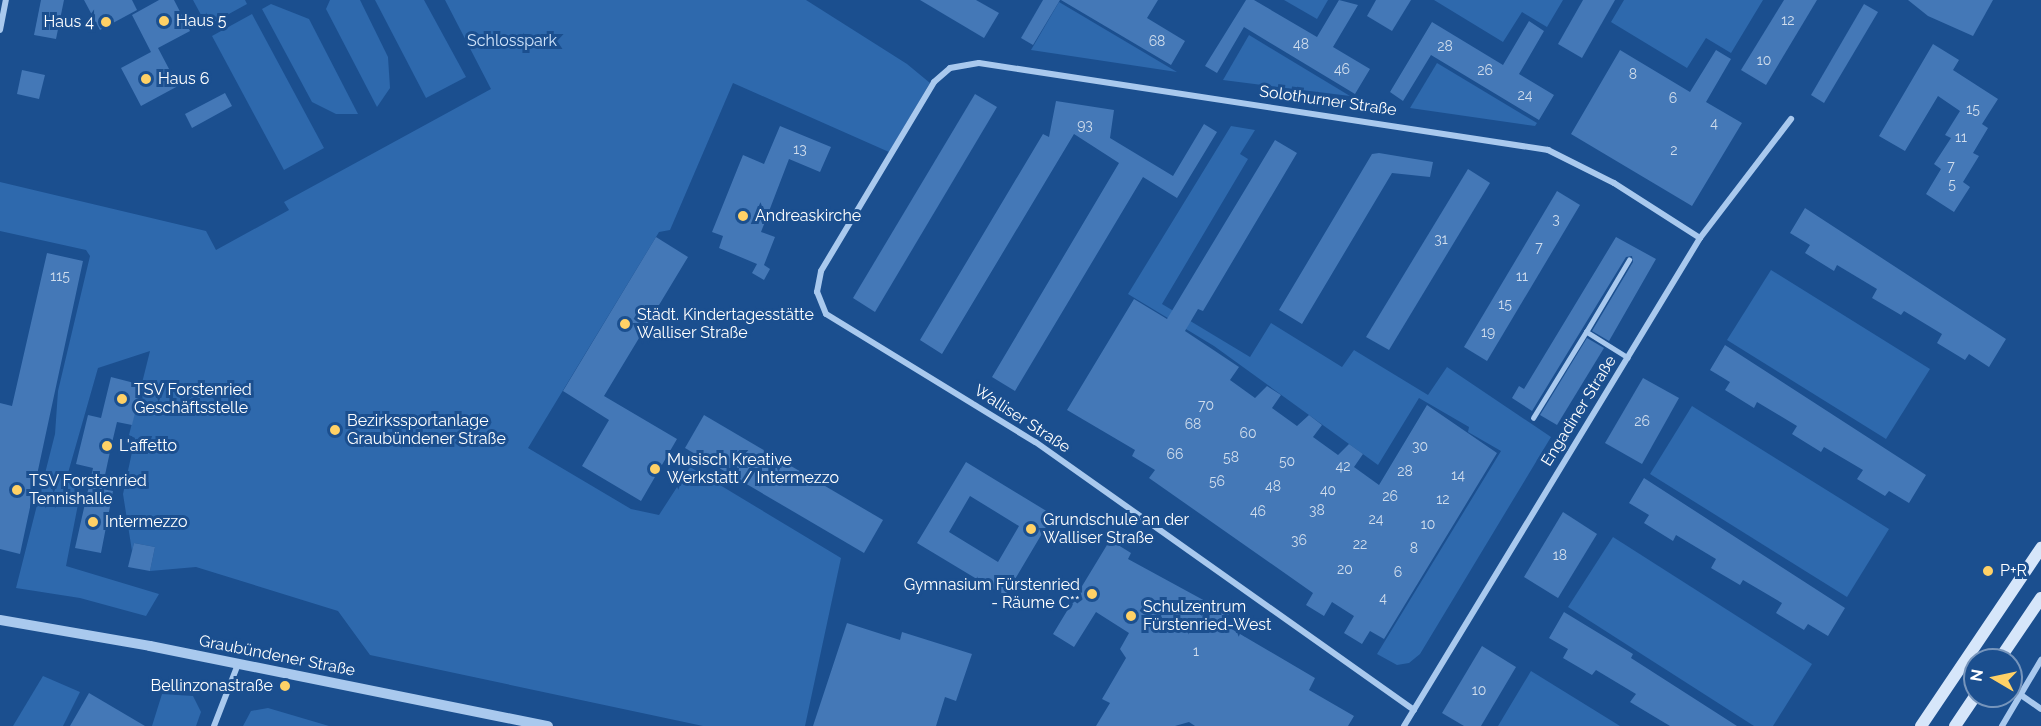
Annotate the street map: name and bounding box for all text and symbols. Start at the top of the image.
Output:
place label: Haus 5 [176,11,226,31]
place label: Haus 4 [44,12,94,32]
house number: 12 [1781,12,1795,28]
marker: Haus 5 [157,14,171,28]
marker: Haus 4 [99,15,113,29]
park label: Schlosspark [467,31,557,51]
house number: 68 [1149,33,1165,49]
house number: 48 [1293,36,1309,52]
house number: 28 [1437,38,1453,54]
house number: 10 [1757,52,1771,68]
house number: 46 [1334,61,1350,77]
house number: 26 [1477,62,1493,78]
house number: 8 [1629,66,1637,82]
place label: Haus 6 [158,69,209,89]
marker: Haus 6 [139,72,153,86]
street label: Solothurner Straße [1258,82,1398,120]
house number: 24 [1518,87,1532,103]
house number: 6 [1669,90,1677,106]
house number: 15 [1966,101,1980,117]
house number: 4 [1710,115,1718,131]
house number: 93 [1077,117,1093,133]
house number: 11 [1955,129,1967,145]
house number: 13 [793,141,807,157]
house number: 2 [1670,142,1678,158]
house number: 7 [1947,158,1955,174]
house number: 5 [1948,176,1956,192]
place label: Andreaskirche [755,206,861,226]
marker: Andreaskirche [736,209,750,223]
house number: 3 [1552,211,1560,227]
house number: 31 [1434,231,1448,247]
house number: 7 [1535,239,1543,255]
house number: 115 [50,268,70,284]
house number: 11 [1516,268,1528,284]
house number: 15 [1498,296,1512,312]
place label: Städt. Kindertagesstätte Walliser Straße [637,305,814,343]
marker: Städt. Kindertagesstätte Walliser Straße [618,317,632,331]
house number: 19 [1481,324,1495,340]
street label: Engadiner Straße [1537,352,1621,470]
place label: TSV Forstenried Geschäftsstelle [134,380,252,418]
street label: Walliser Straße [970,381,1074,457]
marker: TSV Forstenried Geschäftsstelle [115,392,129,406]
house number: 70 [1198,397,1214,413]
place label: Bezirkssportanlage Graubündener Straße [347,411,506,449]
house number: 26 [1634,413,1650,429]
house number: 68 [1185,416,1201,432]
marker: Bezirkssportanlage Graubündener Straße [328,423,342,437]
house number: 60 [1239,425,1257,441]
place label: L'affetto [119,436,177,456]
house number: 30 [1412,438,1428,454]
marker: L'affetto [100,439,114,453]
house number: 66 [1167,446,1183,462]
house number: 58 [1223,449,1239,465]
place label: Musisch Kreative Werkstatt / Intermezzo [667,450,839,488]
house number: 50 [1279,453,1295,469]
house number: 42 [1336,458,1350,474]
marker: Musisch Kreative Werkstatt / Intermezzo [648,462,662,476]
house number: 28 [1397,463,1413,479]
house number: 14 [1451,467,1465,483]
place label: TSV Forstenried Tennishalle [29,471,147,509]
house number: 56 [1209,473,1225,489]
house number: 48 [1265,478,1281,494]
house number: 40 [1320,482,1336,498]
marker: TSV Forstenried Tennishalle [10,483,24,497]
house number: 26 [1382,488,1398,504]
house number: 12 [1436,491,1450,507]
house number: 38 [1309,502,1325,518]
house number: 46 [1250,503,1266,519]
place label: Grundschule an der Walliser Straße [1043,510,1189,548]
house number: 24 [1369,511,1383,527]
place label: Intermezzo [105,512,188,532]
marker: Intermezzo [86,515,100,529]
house number: 10 [1421,516,1435,532]
marker: Grundschule an der Walliser Straße [1024,522,1038,536]
house number: 36 [1291,532,1307,548]
house number: 22 [1353,536,1367,552]
house number: 8 [1410,540,1418,556]
house number: 18 [1553,547,1567,563]
house number: 20 [1337,561,1353,577]
place label: P+R [2000,561,2027,581]
house number: 6 [1394,564,1402,580]
marker: P+R [1981,564,1995,578]
place label: Gymnasium Fürstenried - Räume C** [904,575,1080,613]
marker: Gymnasium Fürstenried - Räume C** [1085,587,1099,601]
house number: 4 [1379,590,1387,606]
place label: Schulzentrum Fürstenried-West [1143,597,1271,635]
marker: Schulzentrum Fürstenried-West [1124,609,1138,623]
street label: Graubündener Straße [197,631,357,681]
house number: 1 [1193,643,1199,659]
north arrow [1963,648,2023,708]
text: N [1966,668,1987,683]
place label: Bellinzonastraße [151,676,273,696]
marker: Bellinzonastraße [278,679,292,693]
house number: 10 [1472,682,1486,698]

